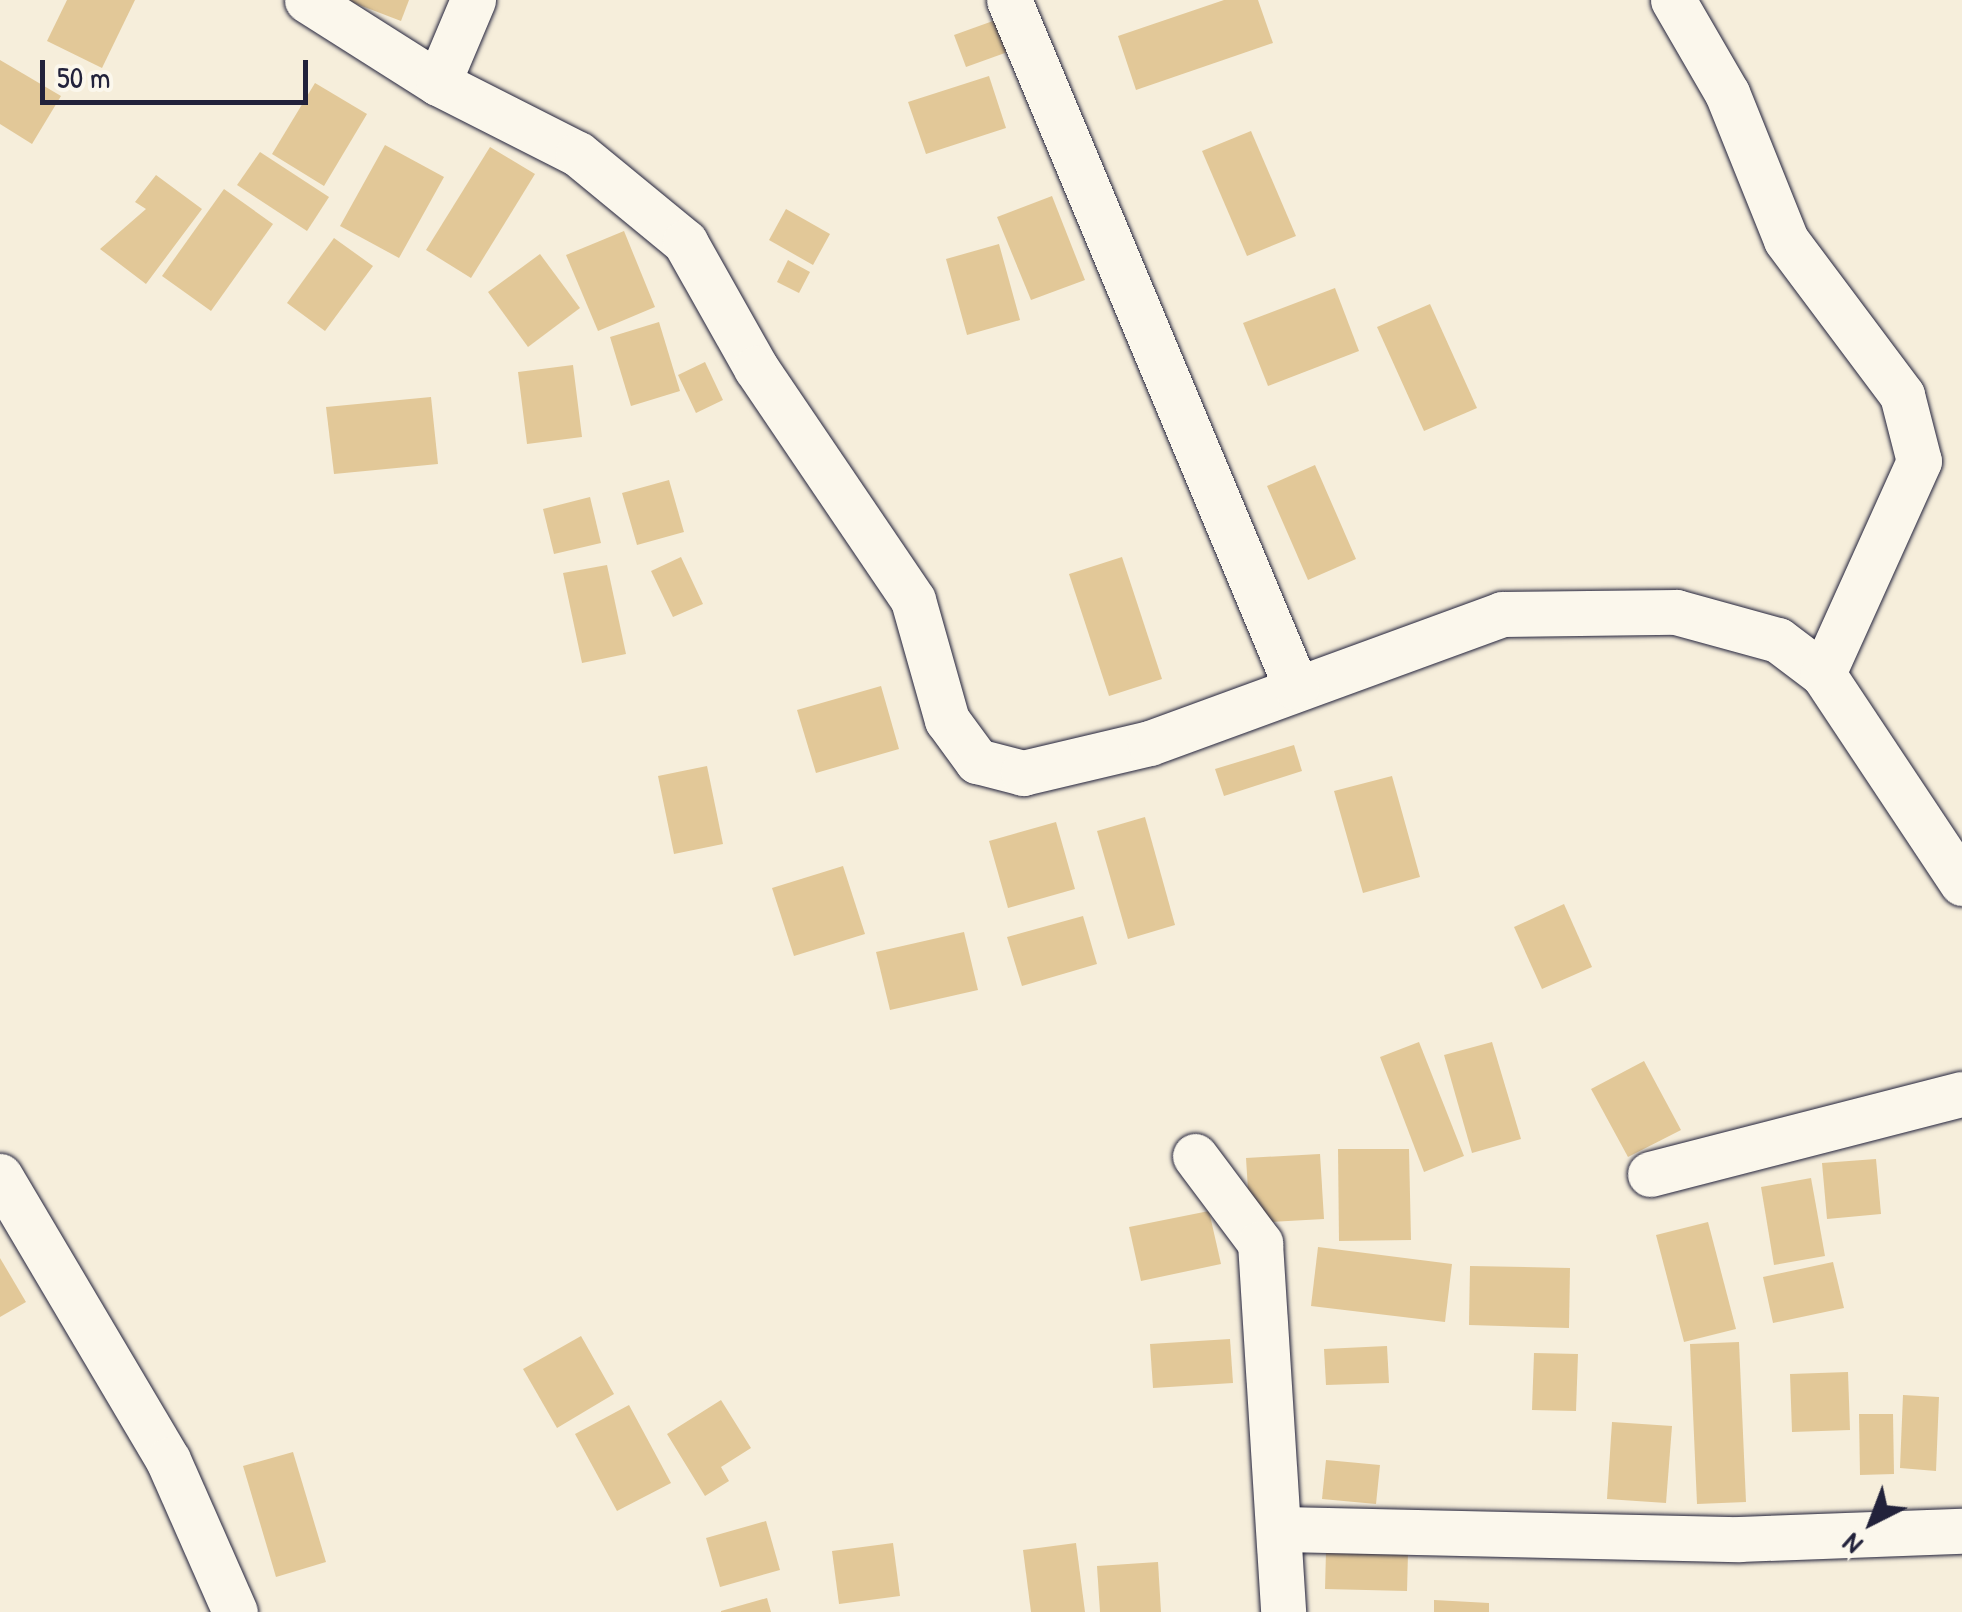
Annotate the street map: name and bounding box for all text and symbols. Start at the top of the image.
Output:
scale bar [45,40,312,102]
text: 50 m [57,57,110,97]
north arrow [1822,1472,1922,1572]
text: N [1834,1525,1870,1563]

